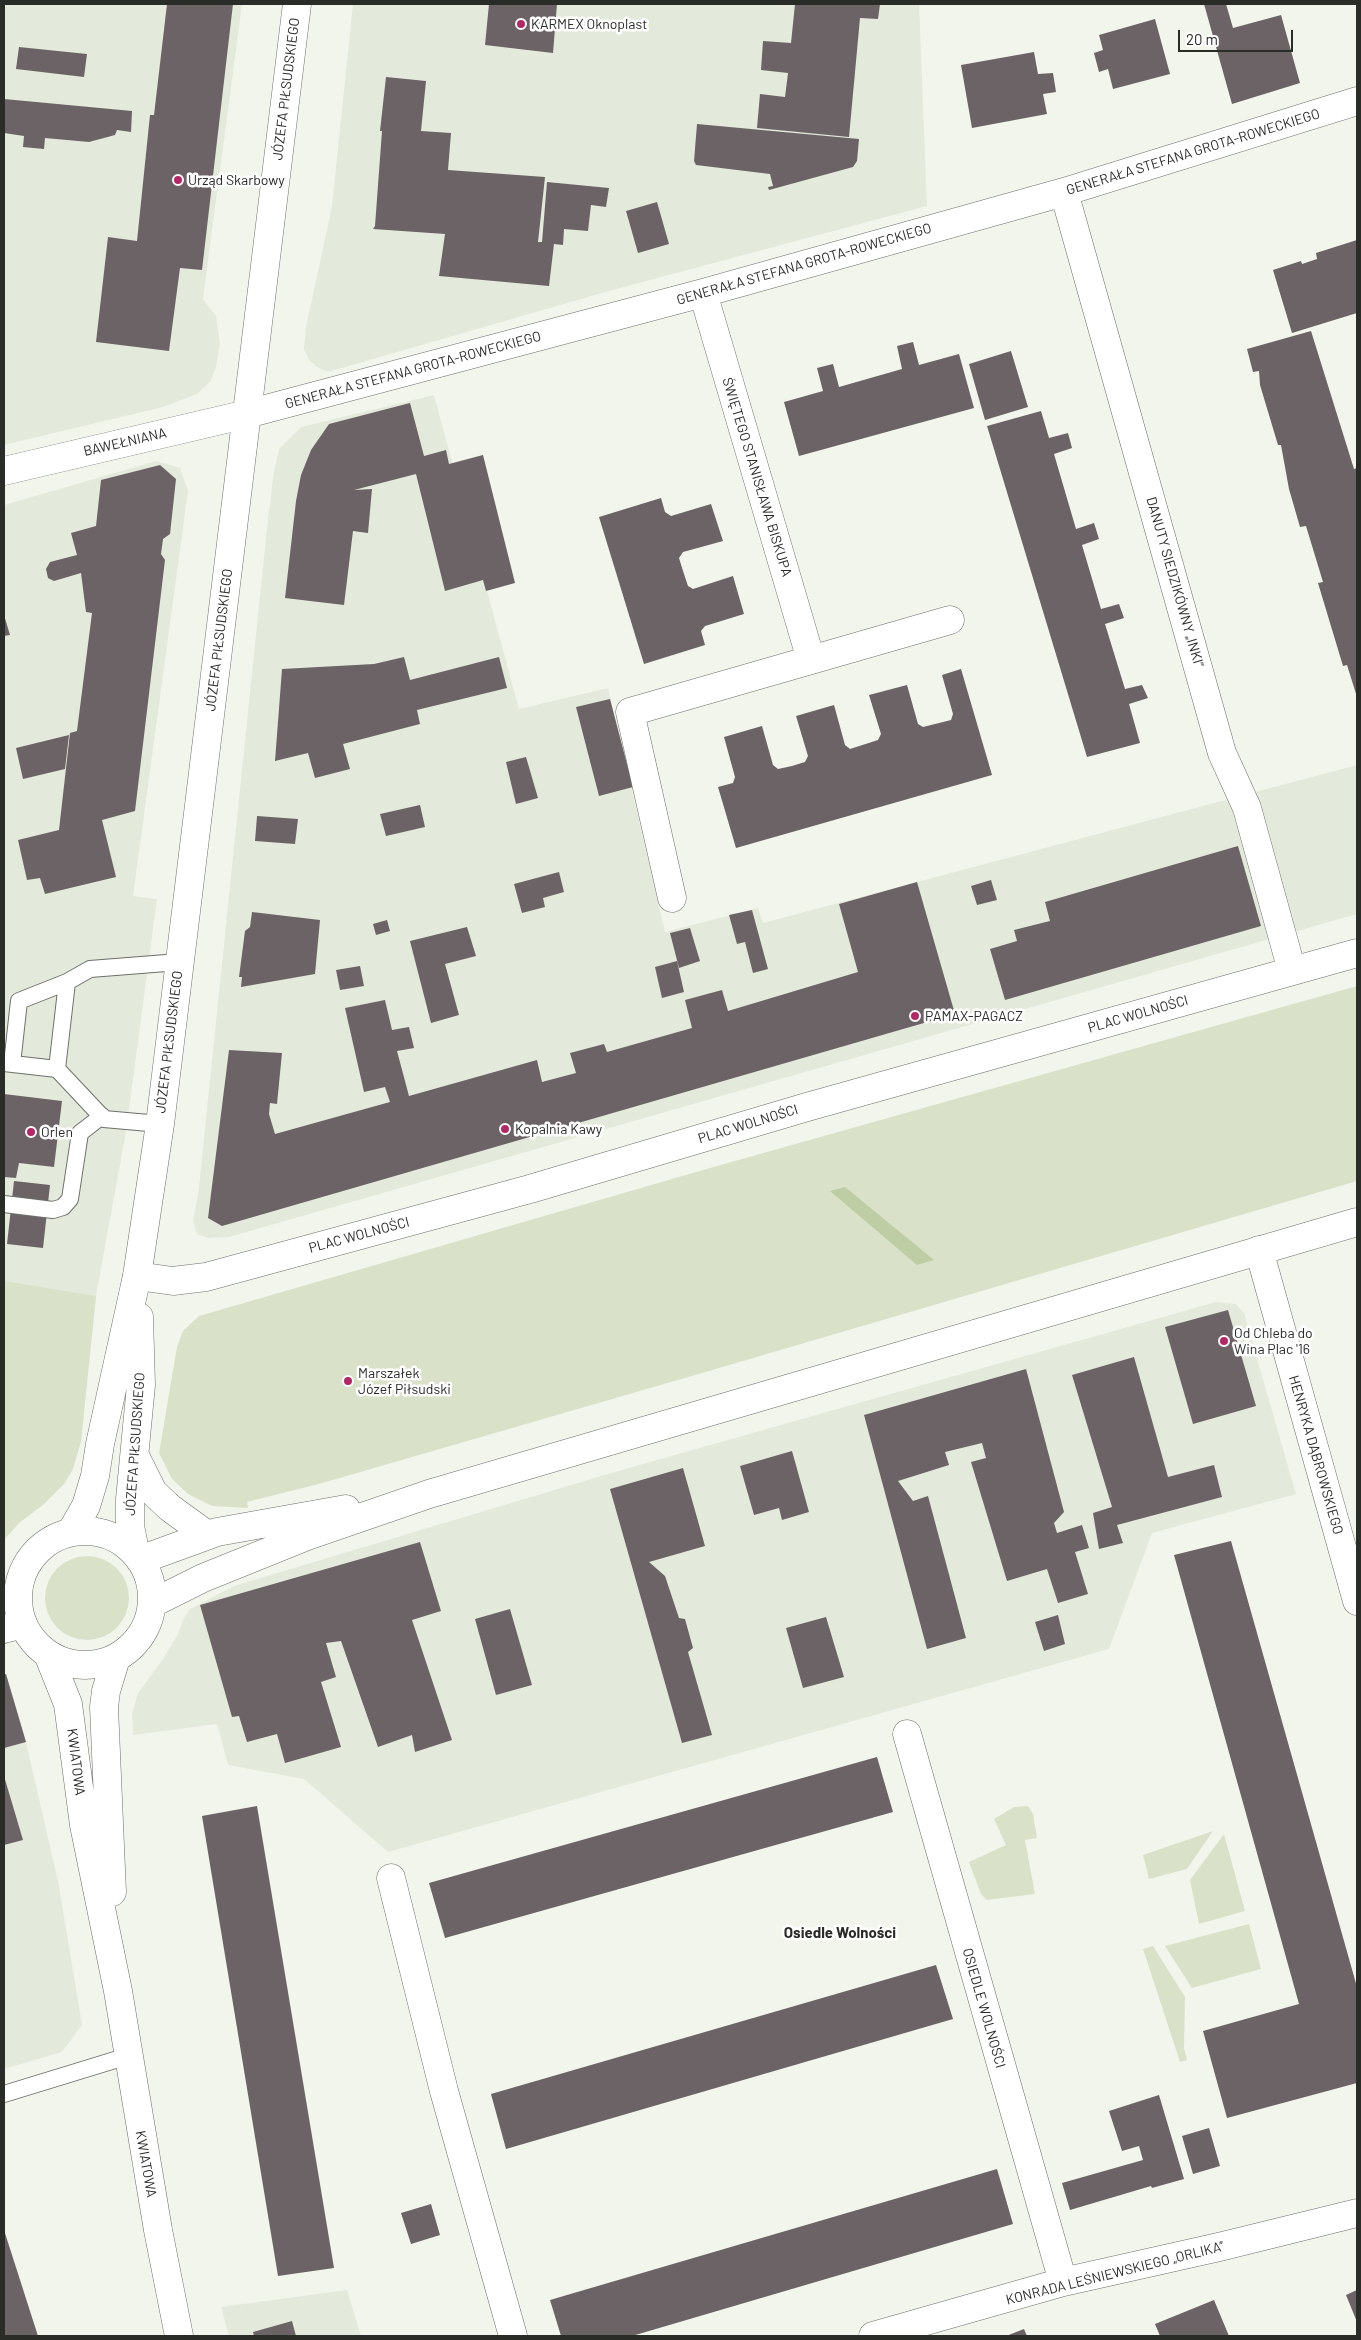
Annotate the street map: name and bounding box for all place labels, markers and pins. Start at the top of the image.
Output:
place label: KARMEX Oknoplast [531,16,647,32]
marker: KARMEX Oknoplast [515,18,527,30]
place label: Urząd Skarbowy [188,172,285,188]
marker: Urząd Skarbowy [172,174,184,186]
place label: PAMAX-PAGACZ [925,1008,1023,1024]
marker: PAMAX-PAGACZ [909,1010,921,1022]
place label: Kopalnia Kawy [515,1121,602,1137]
marker: Kopalnia Kawy [499,1123,511,1135]
place label: Orlen [41,1124,73,1140]
marker: Orlen [25,1126,37,1138]
place label: Od Chleba do Wina Plac '16 [1234,1325,1313,1358]
marker: Od Chleba do Wina Plac '16 [1218,1335,1230,1347]
place label: Marszałek Józef Piłsudski [358,1365,451,1398]
marker: Marszałek Józef Piłsudski [342,1375,354,1387]

